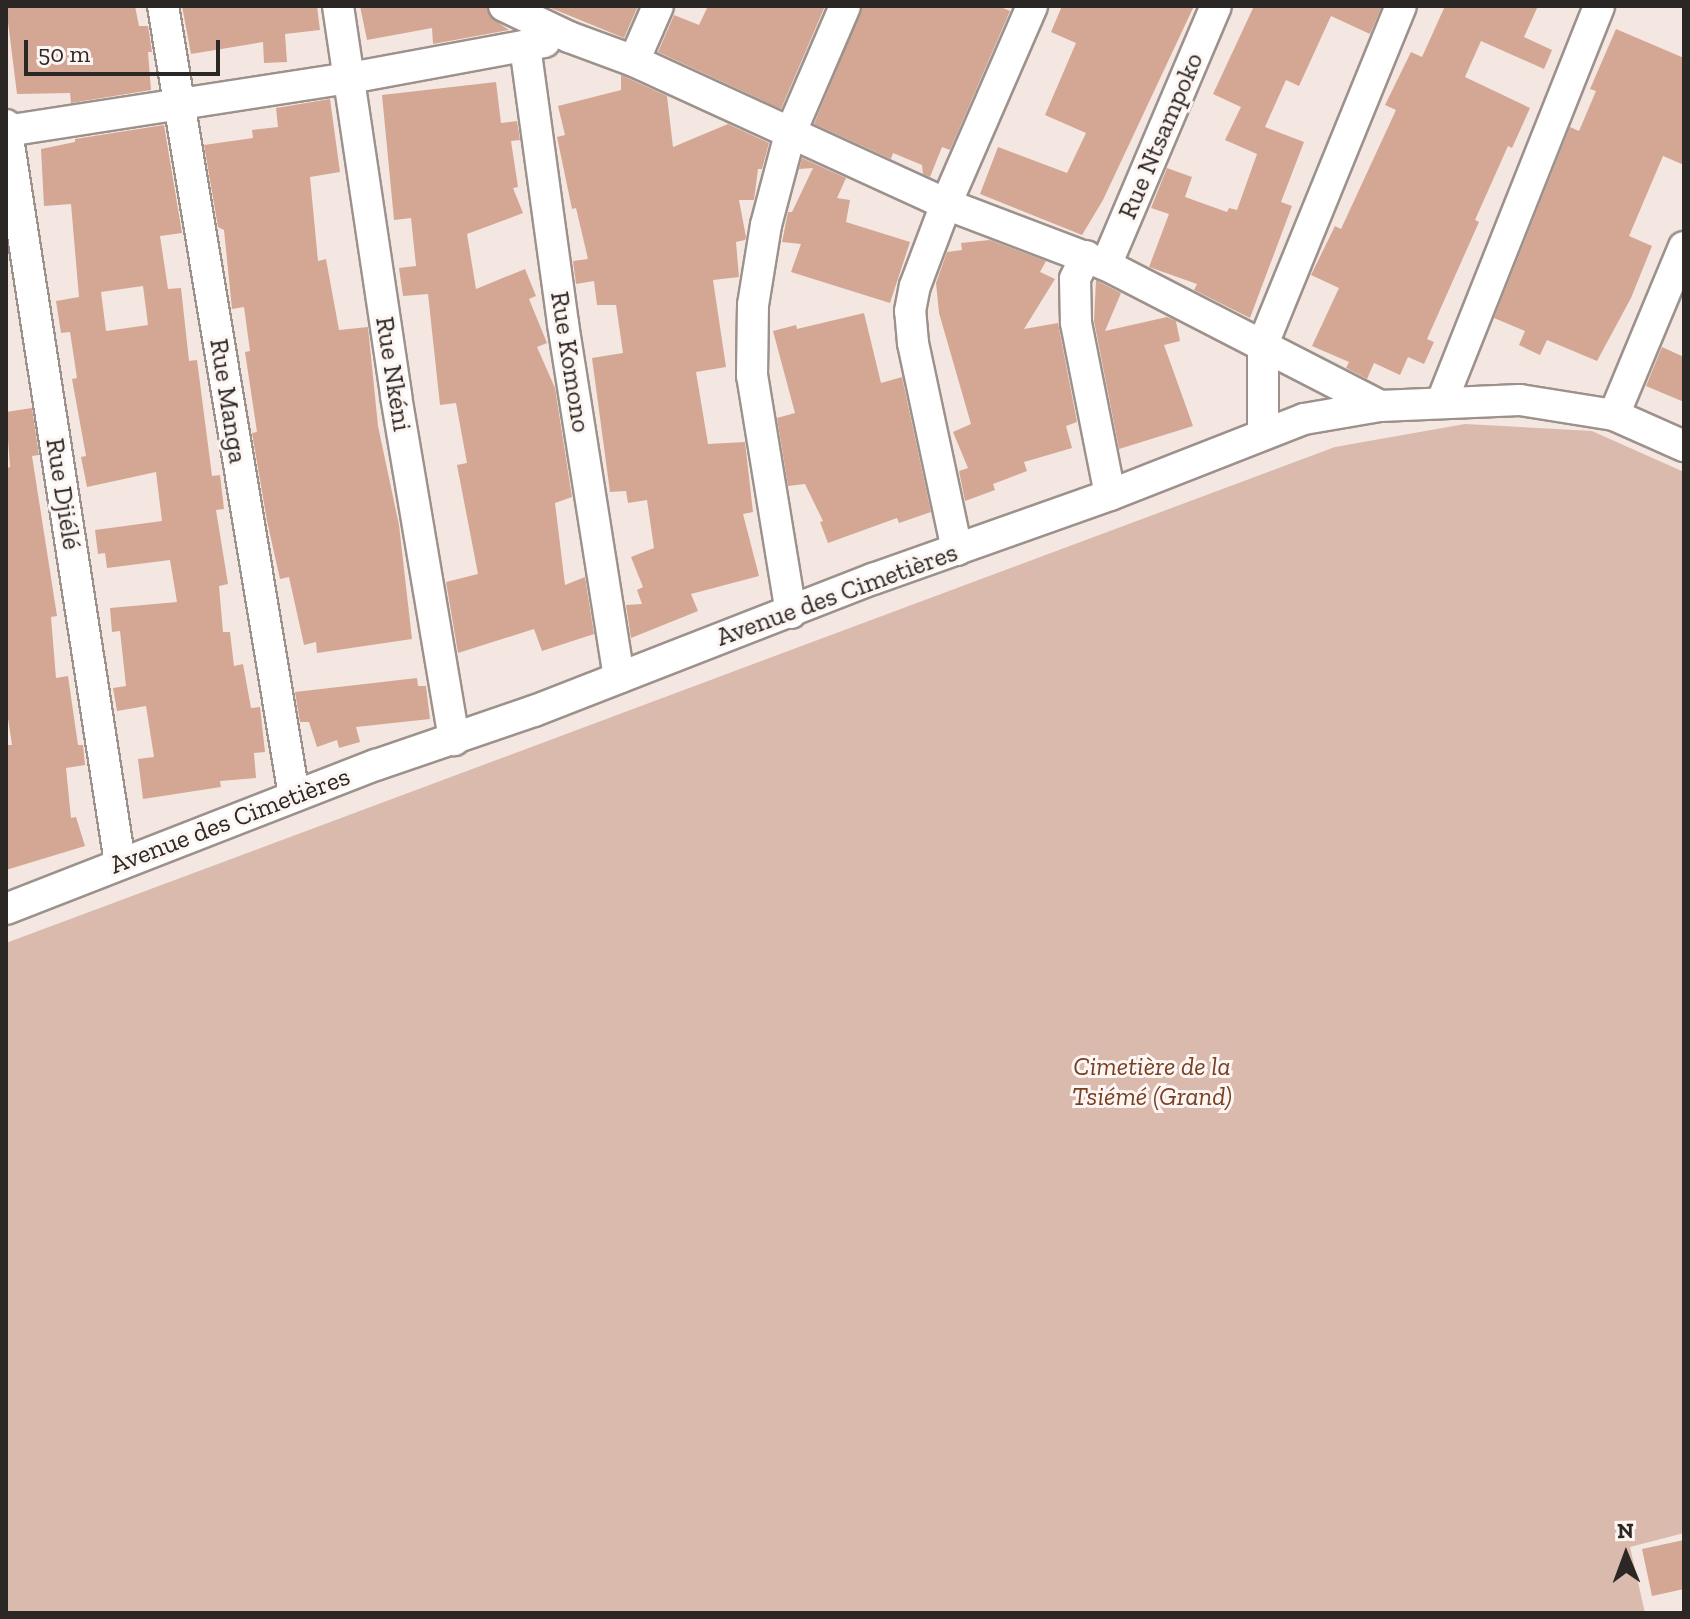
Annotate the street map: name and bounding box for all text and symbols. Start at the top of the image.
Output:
scale bar [28,24,224,74]
text: 50 m [38,39,90,68]
street label: Rue Ntsampoko [1112,48,1210,224]
street label: Rue Komono [543,289,597,435]
street label: Rue Nkéni [369,315,417,433]
street label: Rue Manga [203,336,253,466]
street label: Rue Djiélé [39,436,87,552]
street label: Avenue des Cimetières [712,537,962,653]
street label: Avenue des Cimetières [106,761,354,881]
park label: Cimetière de la Tsiémé (Grand) [1072,1051,1232,1112]
north arrow [1586,1515,1666,1595]
text: N [1617,1517,1634,1544]

